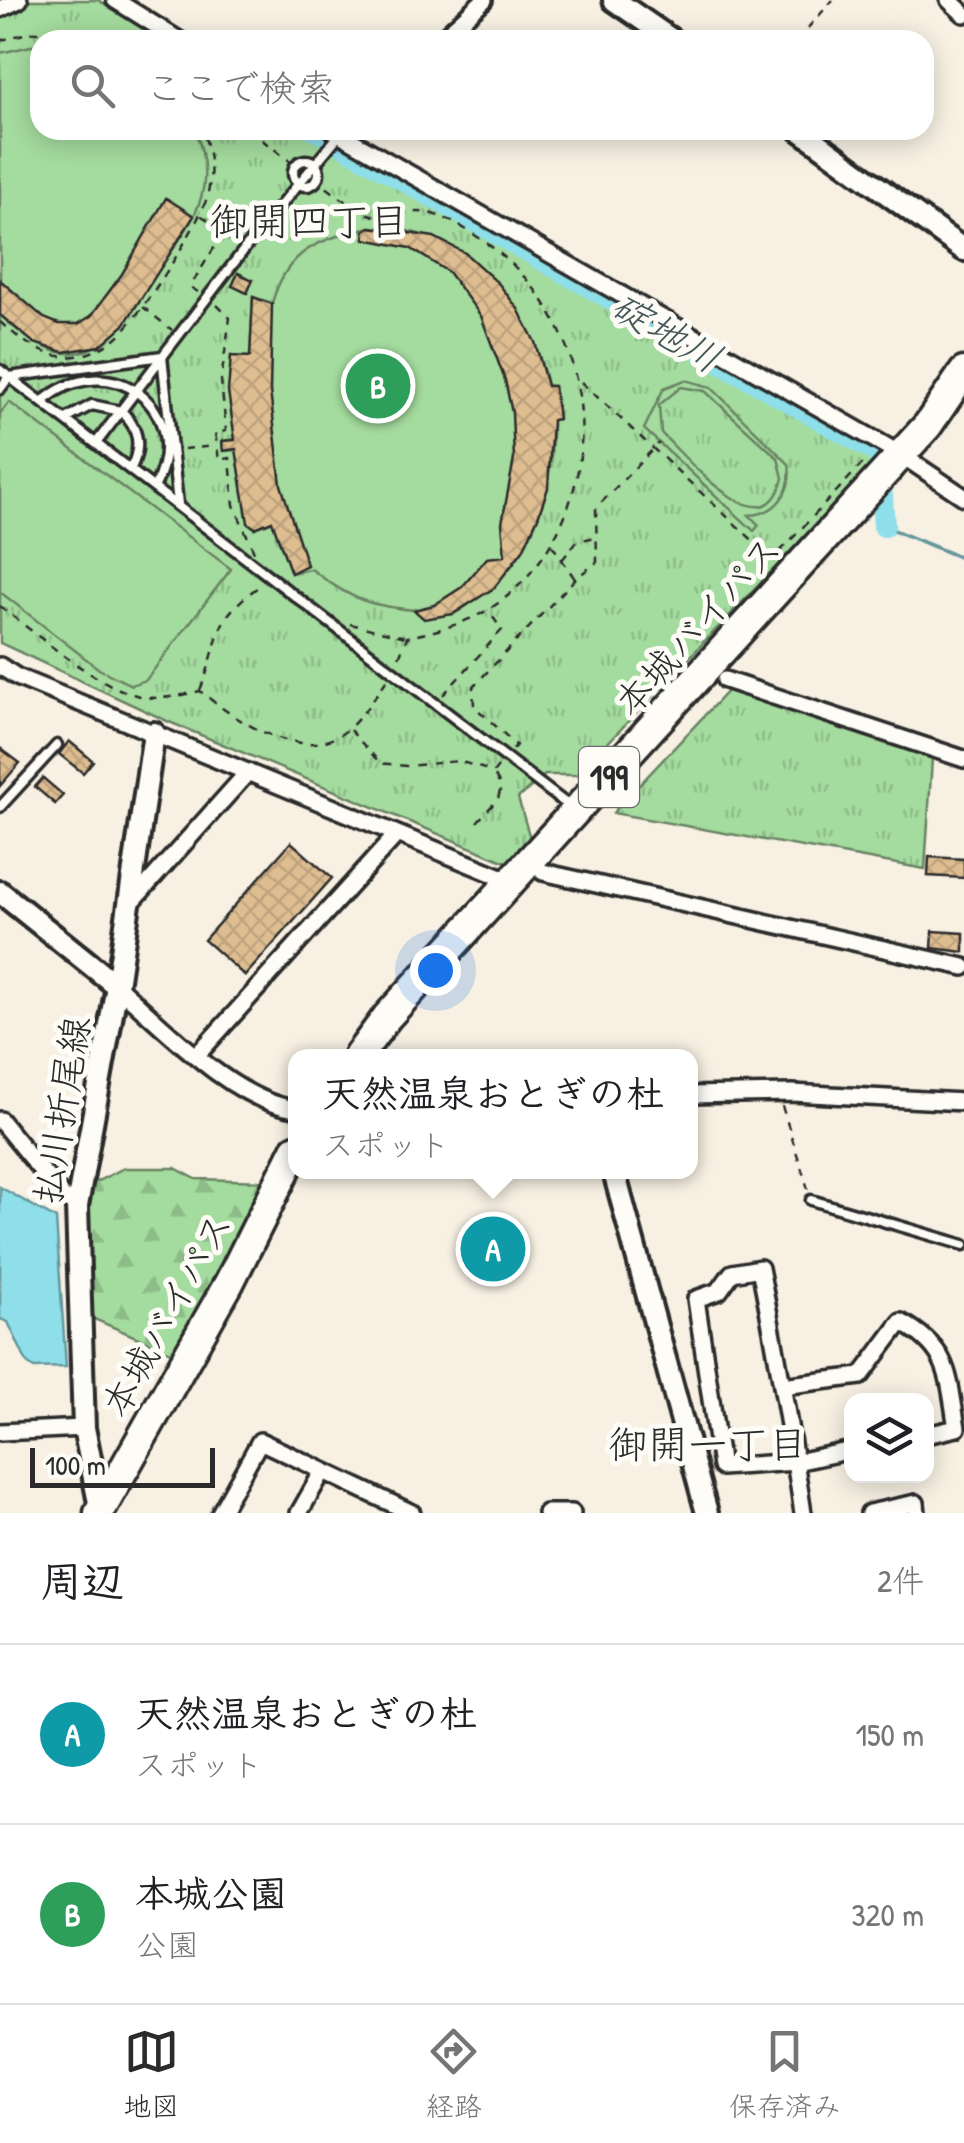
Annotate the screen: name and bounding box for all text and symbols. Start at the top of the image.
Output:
search box [30,30,934,140]
icon: search [65,58,120,113]
text: ここで検索 [145,61,335,113]
district label: 御開四丁目 [209,193,409,247]
water label: 碇地川 [602,278,732,384]
pin: B [346,348,410,424]
street label: 本城バイパス [602,523,792,727]
road number: 199 [579,747,639,807]
your location [410,945,461,996]
street label: 払川折尾線 [20,1012,102,1208]
popup [288,1049,698,1179]
text: 天然温泉おとぎの杜 [322,1067,664,1119]
text: スポット [322,1123,450,1166]
street label: 本城バイパス [88,1202,244,1426]
pin: A [460,1212,526,1286]
map controls [844,1393,934,1483]
button: layers [844,1393,934,1483]
district label: 御開一丁目 [608,1416,808,1470]
scale bar [30,1443,215,1488]
text: 100 m [45,1446,106,1484]
text: 周辺 [40,1552,124,1609]
text: 2件 [877,1559,924,1602]
text: 天然温泉おとぎの杜 [135,1687,477,1739]
text: A [65,1713,80,1756]
text: 150 m [855,1713,924,1756]
text: スポット [135,1743,263,1786]
text: 本城公園 [135,1867,287,1919]
text: B [64,1893,81,1936]
text: 320 m [851,1893,924,1936]
text: 公園 [135,1923,199,1966]
tab: 地図 [123,2024,179,2125]
tab: 経路 [426,2024,482,2125]
tab: 保存済み [729,2024,841,2125]

